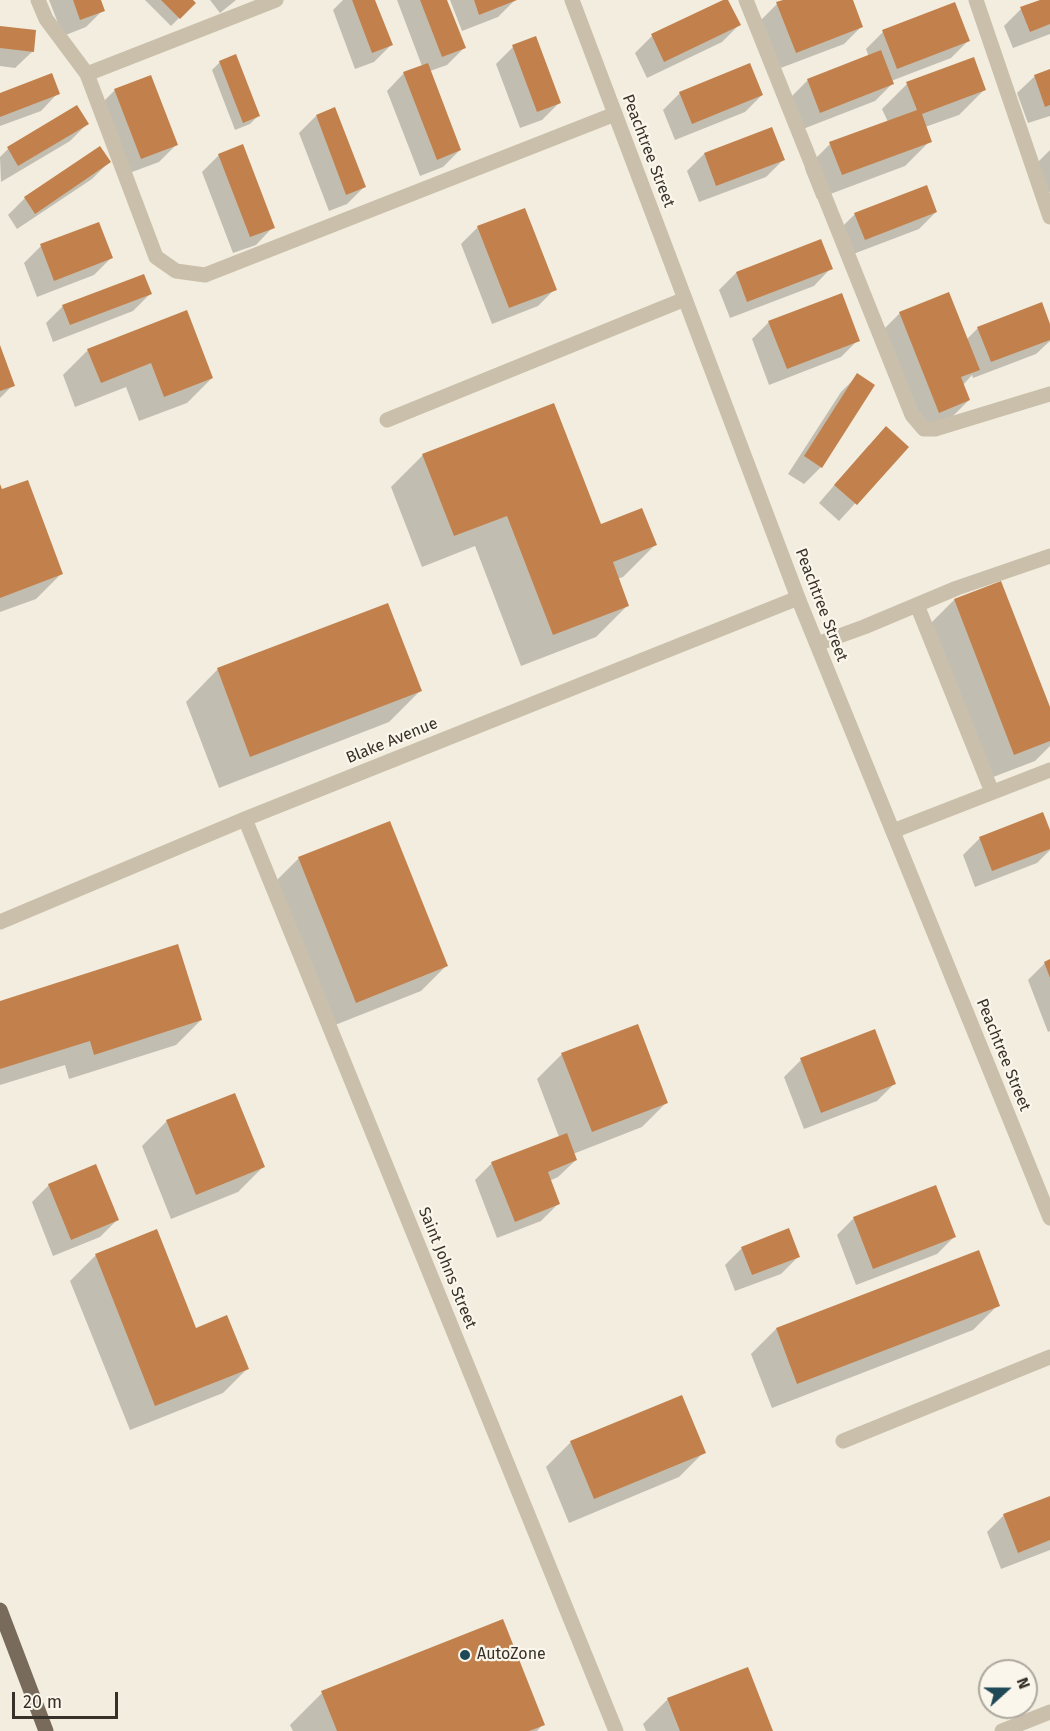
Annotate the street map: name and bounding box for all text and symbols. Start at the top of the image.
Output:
street label: Peachtree Street [618,92,678,210]
street label: Peachtree Street [791,546,851,664]
street label: Blake Avenue [343,714,441,768]
street label: Peachtree Street [972,996,1034,1114]
street label: Saint Johns Street [414,1204,480,1332]
place label: AutoZone [477,1645,546,1665]
marker: AutoZone [458,1648,472,1662]
north arrow [978,1659,1038,1719]
text: N [1013,1675,1034,1691]
scale bar [15,1680,122,1718]
text: 20 m [23,1691,62,1713]

